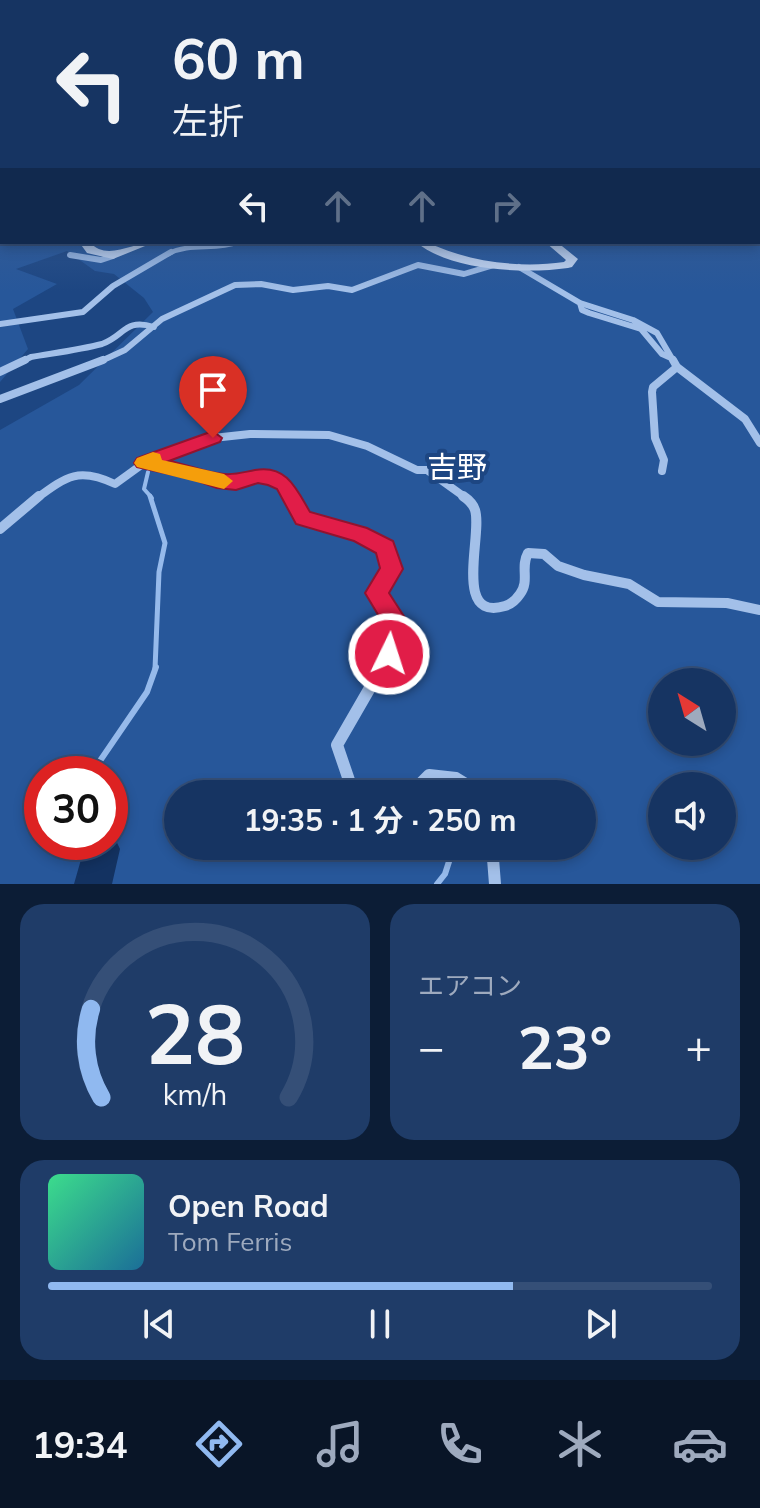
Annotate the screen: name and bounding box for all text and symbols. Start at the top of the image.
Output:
text: 60 m [172,23,305,93]
icon: left [40,32,144,136]
text: 左折 [172,98,244,143]
icon: left [232,184,276,228]
icon: ahead [316,184,360,228]
icon: ahead [400,184,444,228]
icon: right [484,184,528,228]
pin [179,356,247,438]
icon: arrive [191,368,235,412]
district label: 吉野 [427,448,487,486]
position arrow [347,612,431,696]
north arrow [648,668,736,756]
map controls [648,668,736,860]
speed limit sign: 30 [24,756,128,860]
button: sound [648,772,736,860]
text: 19:35 · 1 分 · 250 m [244,801,516,839]
text: エアコン [418,969,522,1002]
text: 28 [145,980,245,1085]
text: 23° [518,1009,612,1084]
text: − [418,1019,444,1074]
text: + [686,1019,712,1074]
text: km/h [163,1076,227,1112]
text: Open Road [168,1187,329,1225]
text: Tom Ferris [168,1225,292,1258]
icon: previous [137,1302,181,1346]
icon: pause [358,1302,402,1346]
icon: next [579,1302,623,1346]
icon: directions [191,1416,247,1472]
icon: music [312,1416,368,1472]
icon: phone [432,1416,488,1472]
icon: climate [552,1416,608,1472]
icon: car [672,1416,728,1472]
text: 19:34 [32,1422,127,1467]

